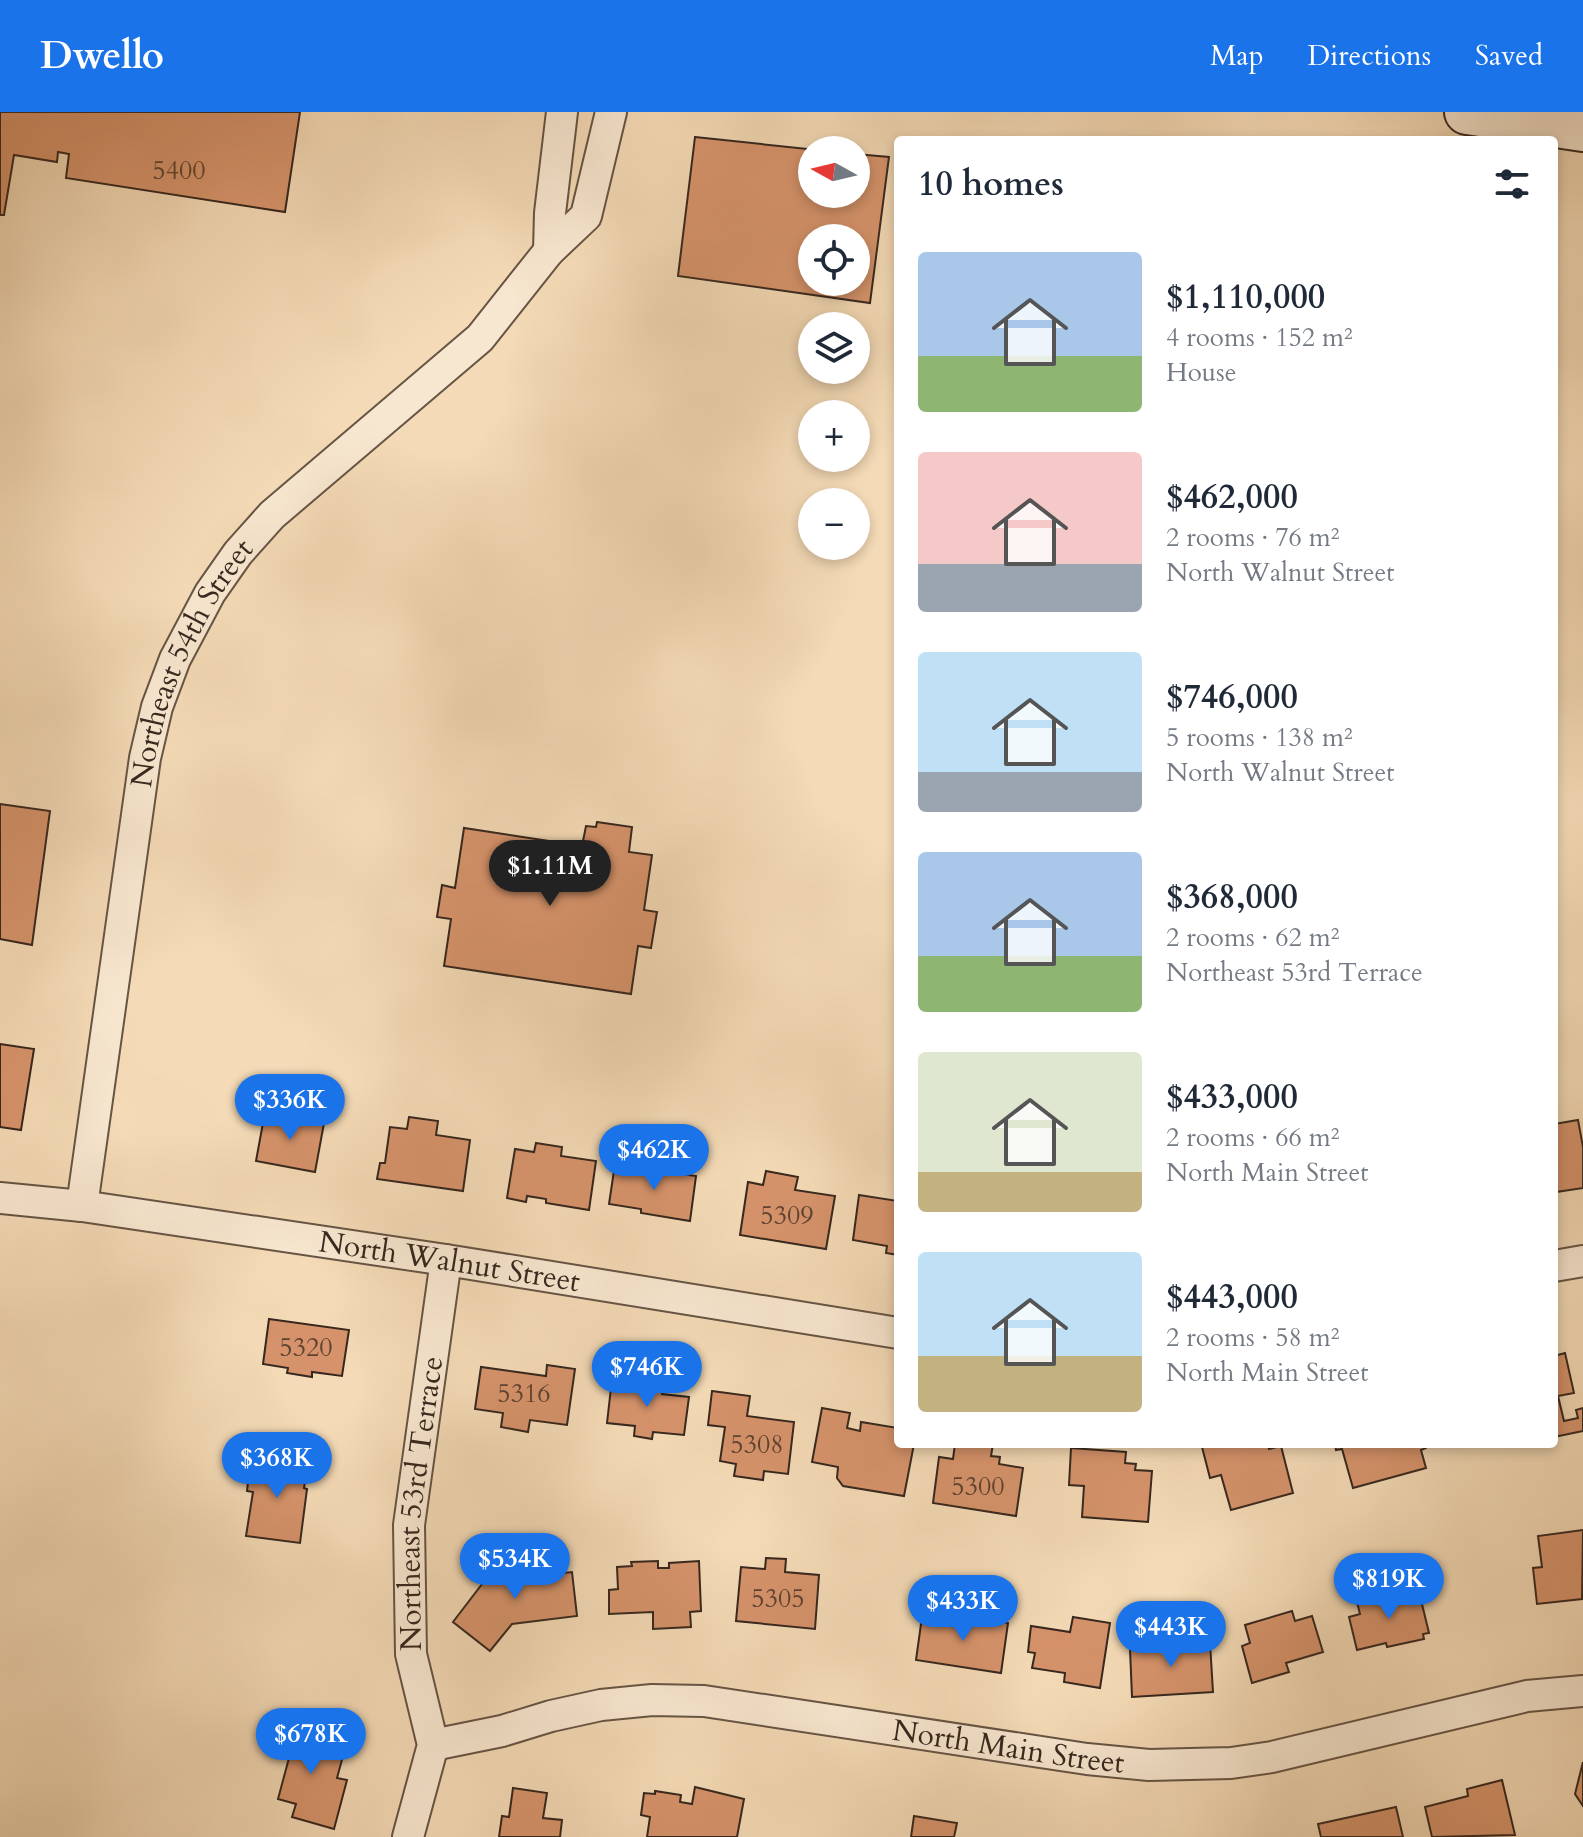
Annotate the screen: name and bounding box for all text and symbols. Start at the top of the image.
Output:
text: Dwello [40,30,164,82]
text: Map [1210,37,1264,75]
text: Directions [1308,37,1431,75]
text: Saved [1475,37,1543,75]
north arrow [798,136,870,208]
map controls [798,136,870,560]
house number: 5400 [152,153,206,188]
text: 10 homes [918,161,1064,207]
icon: filters [1490,162,1534,206]
button: locate [798,224,870,296]
text: $1,110,000 [1166,274,1325,320]
icon: home [982,284,1078,380]
button: layers [798,312,870,384]
text: 4 rooms · 152 m² [1166,320,1353,355]
text: House [1166,355,1237,390]
button: + [798,400,870,472]
text: $462,000 [1166,474,1298,520]
icon: home [982,484,1078,580]
button: − [798,488,870,560]
text: 2 rooms · 76 m² [1166,520,1339,555]
street label: Northeast 54th Street [121,529,263,790]
text: North Walnut Street [1166,555,1395,590]
text: $746,000 [1166,674,1298,720]
icon: home [982,684,1078,780]
text: 5 rooms · 138 m² [1166,720,1353,755]
text: North Walnut Street [1166,755,1395,790]
pin: $1.11M [485,840,615,908]
text: $1.11M [507,848,593,883]
text: $368,000 [1166,874,1298,920]
icon: home [982,884,1078,980]
text: 2 rooms · 62 m² [1166,920,1339,955]
text: Northeast 53rd Terrace [1166,955,1423,990]
pin: $336K [234,1074,346,1142]
text: $433,000 [1166,1074,1298,1120]
text: $336K [253,1082,327,1117]
icon: home [982,1084,1078,1180]
text: 2 rooms · 66 m² [1166,1120,1339,1155]
pin: $462K [598,1124,710,1192]
text: $462K [617,1132,691,1167]
text: North Main Street [1166,1155,1369,1190]
house number: 5309 [760,1198,814,1233]
street label: North Walnut Street [316,1221,583,1302]
text: $443,000 [1166,1274,1298,1320]
icon: home [982,1284,1078,1380]
text: 2 rooms · 58 m² [1166,1320,1339,1355]
house number: 5320 [279,1330,333,1365]
pin: $746K [591,1341,703,1409]
text: $746K [610,1349,684,1384]
street label: Northeast 53rd Terrace [389,1354,453,1652]
text: North Main Street [1166,1355,1369,1390]
house number: 5316 [497,1376,551,1411]
house number: 5308 [730,1427,784,1462]
pin: $368K [221,1432,333,1500]
text: $368K [240,1440,314,1475]
house number: 5300 [951,1469,1005,1504]
pin: $534K [459,1533,571,1601]
text: $534K [478,1541,552,1576]
pin: $819K [1333,1553,1445,1621]
text: $819K [1352,1561,1426,1596]
pin: $433K [907,1575,1019,1643]
house number: 5305 [751,1581,805,1616]
text: $433K [926,1583,1000,1618]
pin: $443K [1115,1601,1227,1669]
text: $443K [1134,1609,1208,1644]
pin: $678K [255,1708,367,1776]
street label: North Main Street [890,1710,1127,1784]
text: $678K [274,1716,348,1751]

